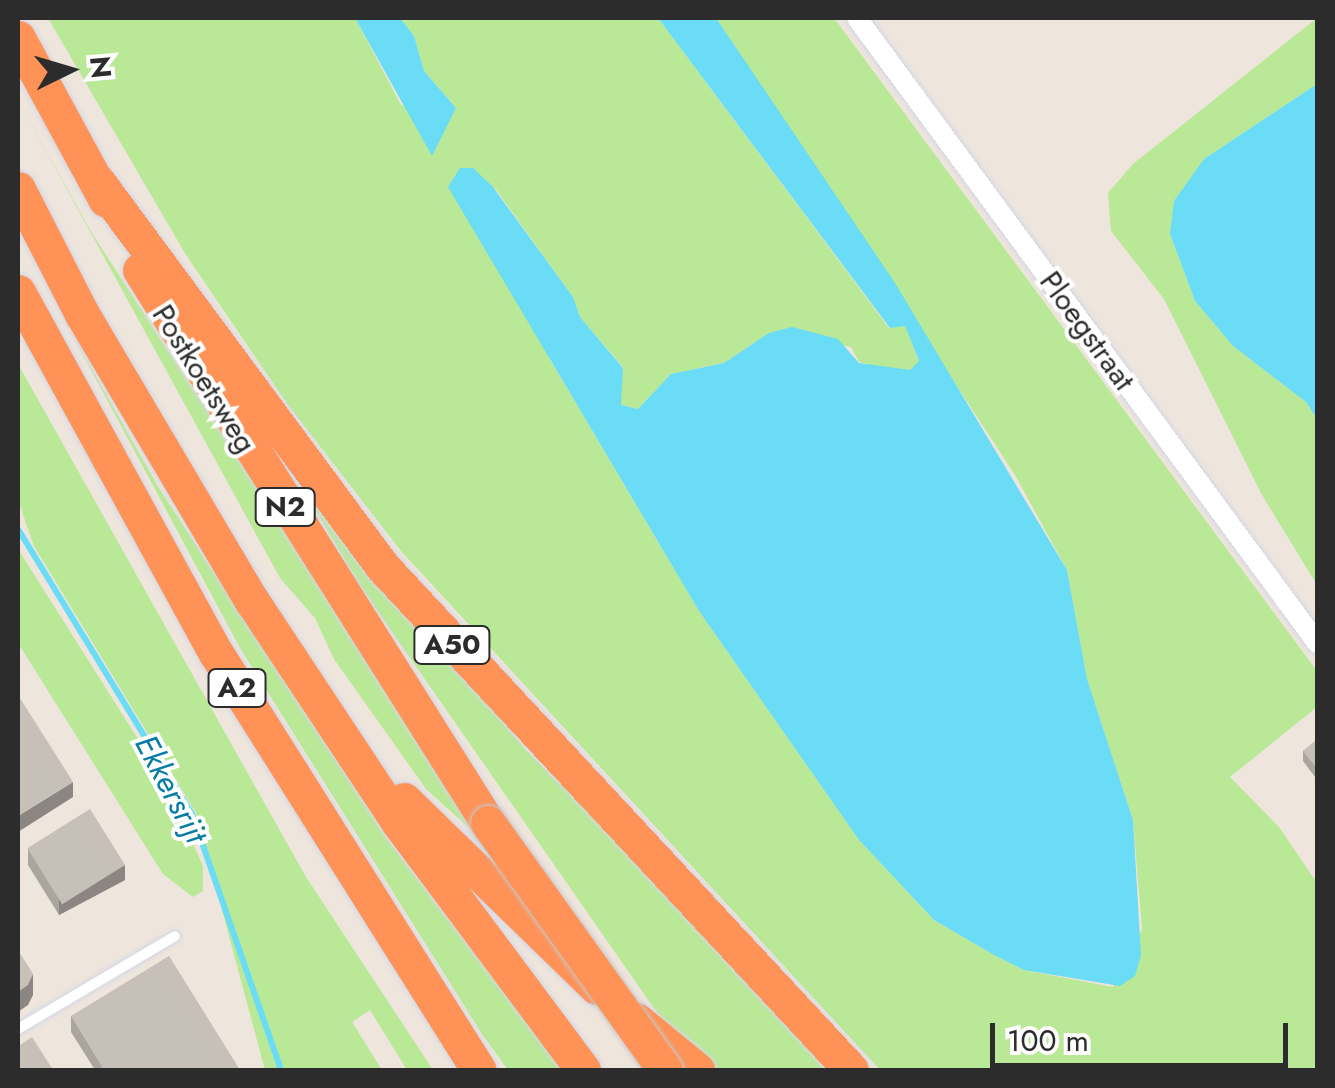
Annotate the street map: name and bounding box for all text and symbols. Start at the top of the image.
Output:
north arrow [20,20,120,120]
text: N [79,54,122,80]
street label: Ploegstraat [1032,265,1142,397]
street label: Postkoetsweg [144,298,264,460]
road number: N2 [252,484,318,530]
road number: A50 [412,622,492,668]
road number: A2 [207,665,267,711]
water label: Ekkersrijt [127,728,215,850]
scale bar [995,1003,1292,1065]
text: 100 m [1007,1019,1089,1062]

